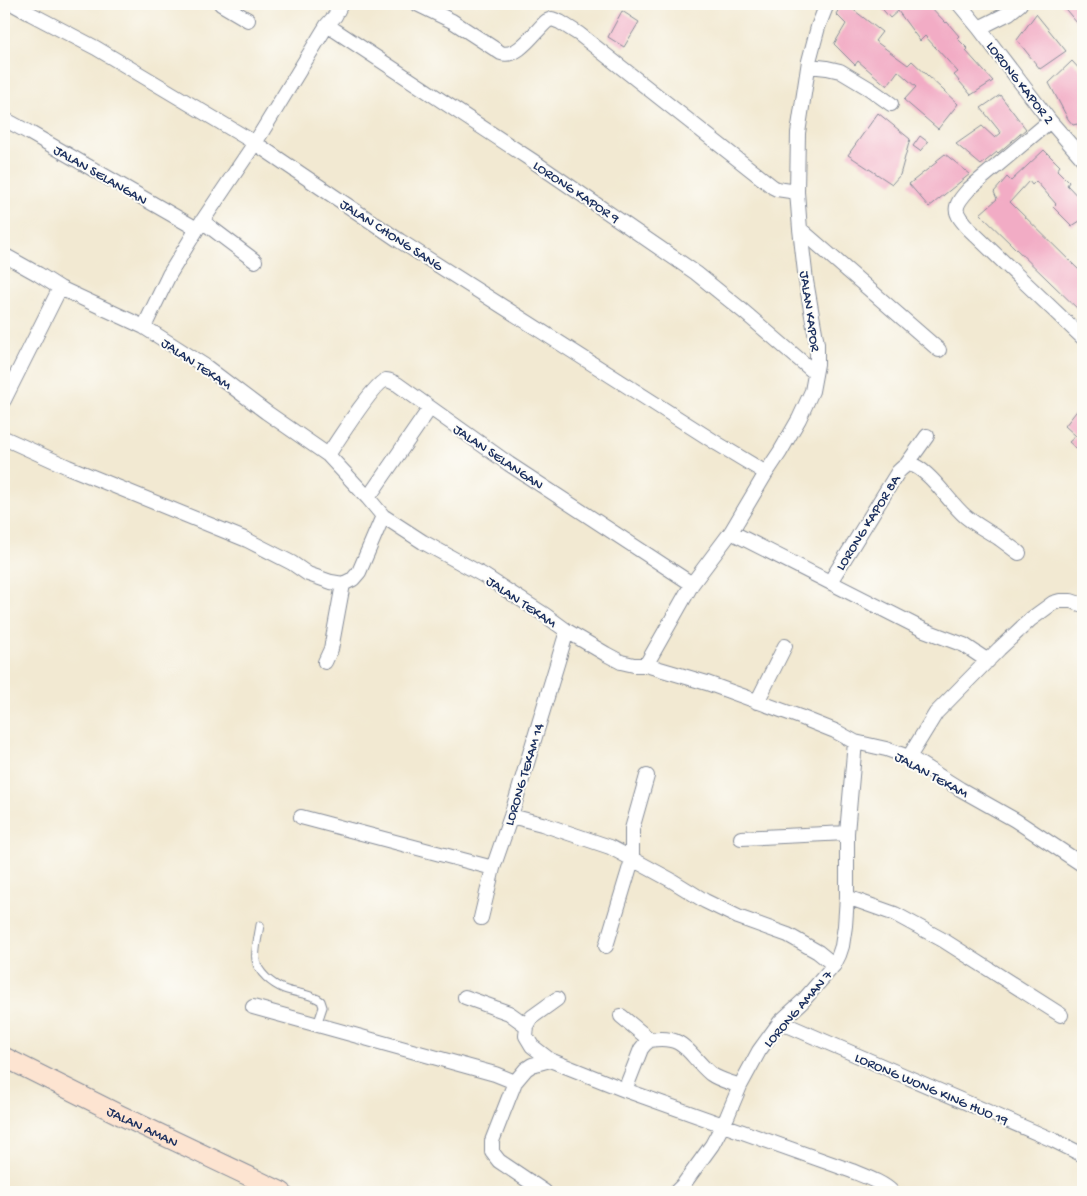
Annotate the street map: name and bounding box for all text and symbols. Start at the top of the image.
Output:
street label: LORONG KAPOR 2 [981,39,1057,128]
street label: JALAN SELANGAN [50,142,150,210]
street label: LORONG KAPOR 9 [529,158,622,228]
street label: JALAN CHONG SANG [336,196,446,276]
street label: JALAN KAPOR [794,270,823,353]
street label: JALAN TEKAM [157,335,234,395]
street label: JALAN SELANGAN [449,422,546,495]
street label: LORONG KAPOR 8A [833,472,906,574]
street label: JALAN TEKAM [482,573,559,633]
street label: LORONG TEKAM 14 [502,721,549,828]
street label: JALAN TEKAM [891,749,971,803]
street label: LORONG AMAN 7 [761,967,837,1052]
street label: LORONG WONG KING HUO 19 [852,1050,1010,1130]
street label: JALAN AMAN [103,1104,180,1152]

